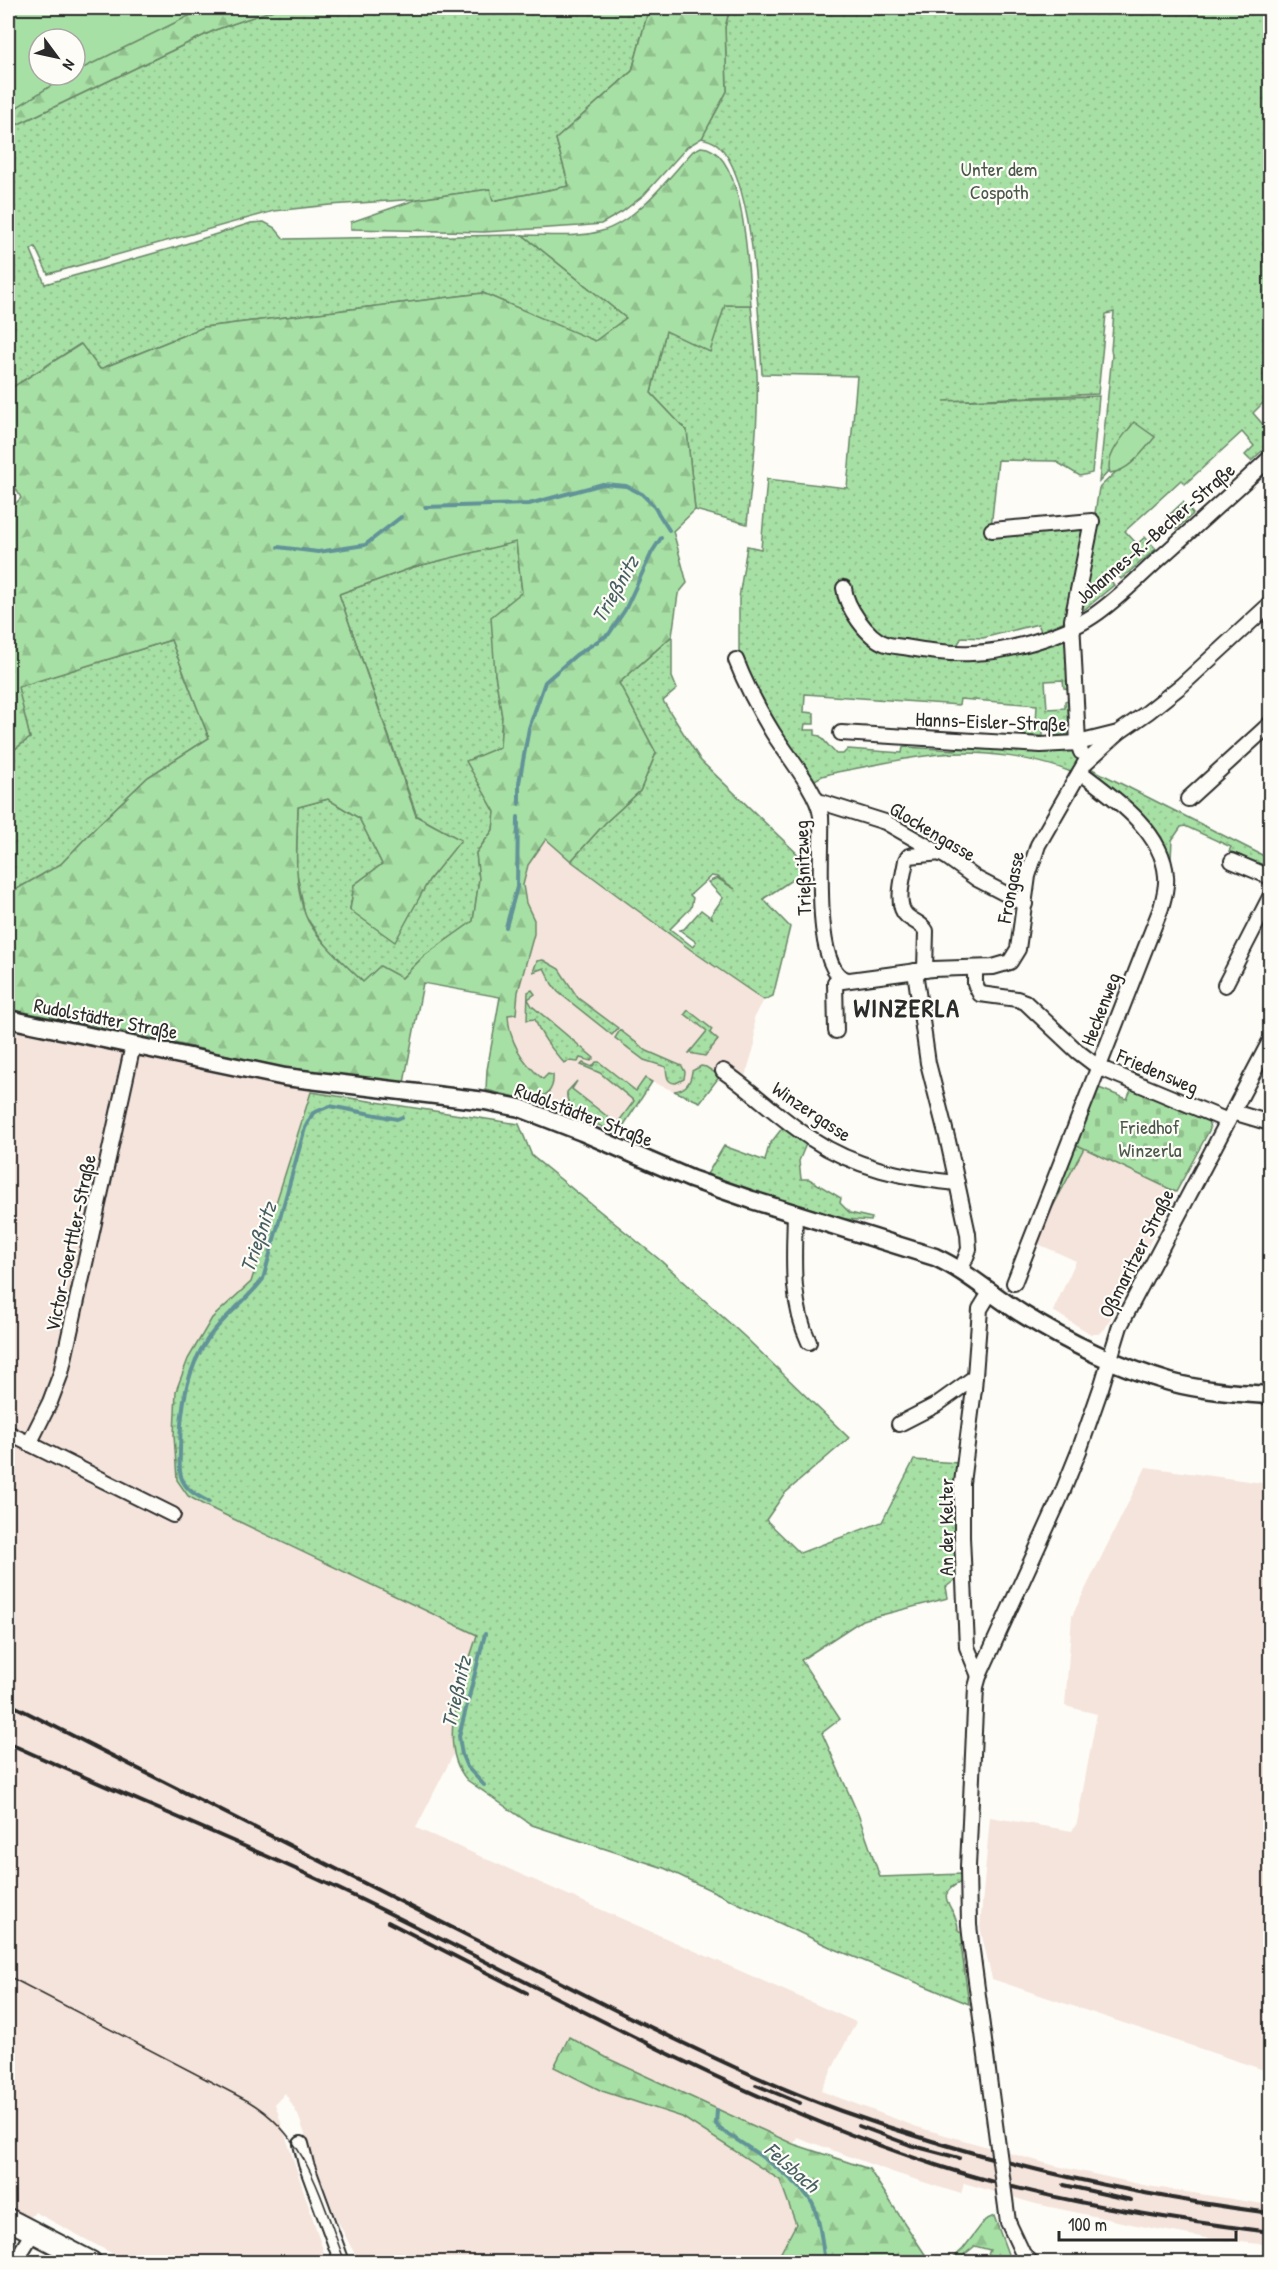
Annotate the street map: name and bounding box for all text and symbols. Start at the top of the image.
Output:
north arrow [27,27,87,87]
text: N [58,56,81,75]
park label: Unter dem Cospoth [961,155,1037,205]
street label: Johannes-R.-Becher-Straße [1069,456,1241,610]
water label: Trießnitz [584,549,647,628]
street label: Hanns-Eisler-Straße [915,705,1067,737]
street label: Glockengasse [885,795,981,867]
street label: Trießnitzweg [787,820,817,916]
street label: Frongasse [990,849,1030,926]
street label: Heckenweg [1074,968,1126,1050]
district label: WINZERLA [854,990,960,1025]
street label: Rudolstädter Straße [32,991,180,1045]
street label: Friedensweg [1112,1041,1203,1100]
street label: Rudolstädter Straße [511,1075,657,1153]
street label: Winzergasse [767,1075,857,1147]
park label: Friedhof Winzerla [1118,1113,1182,1163]
street label: Victor-Goerttler-Straße [38,1152,102,1334]
street label: Oßmaritzer Straße [1092,1184,1180,1322]
water label: Trießnitz [232,1196,284,1276]
street label: An der Kelter [932,1478,959,1576]
water label: Trießnitz [434,1651,479,1731]
water label: Felsbach [758,2135,826,2200]
scale bar [1059,2204,1236,2242]
text: 100 m [1068,2212,1107,2237]

